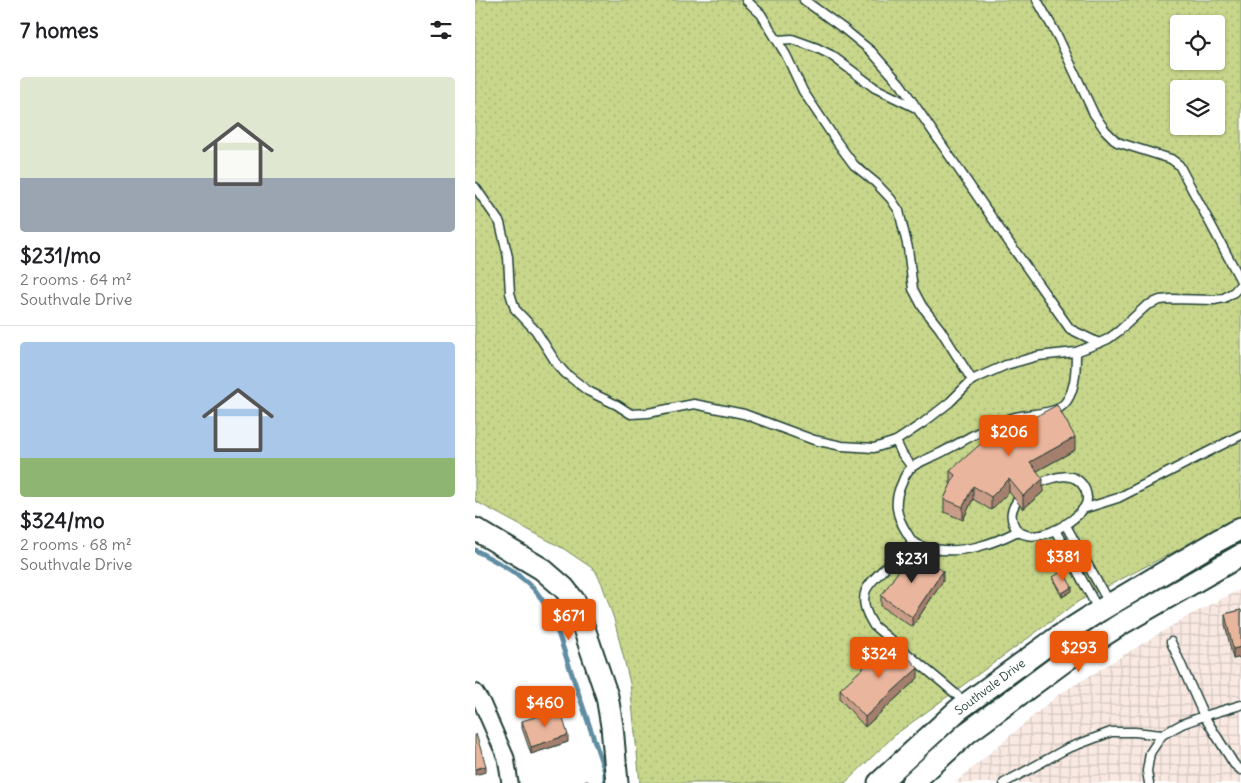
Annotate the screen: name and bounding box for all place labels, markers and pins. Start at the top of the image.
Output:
pin: $206 [979,414,1039,457]
pin: $381 [1033,540,1093,582]
pin: $231 [882,542,942,584]
pin: $671 [539,598,599,641]
pin: $293 [1049,630,1109,673]
pin: $324 [849,636,909,679]
pin: $460 [515,686,575,728]

